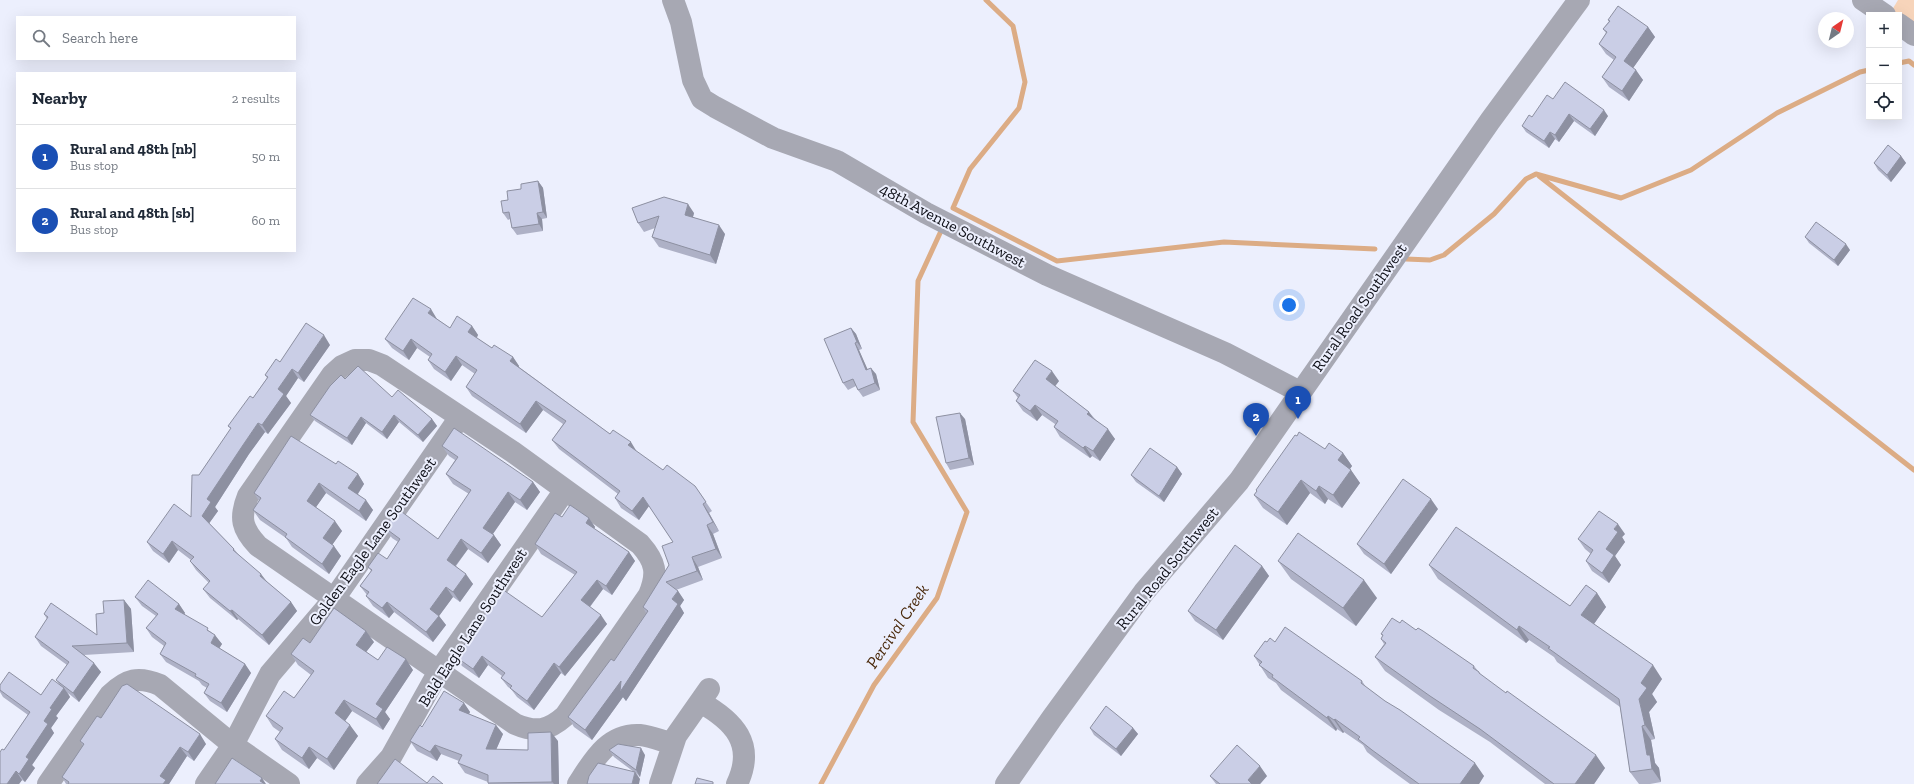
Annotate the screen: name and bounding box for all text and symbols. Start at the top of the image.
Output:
north arrow [1818,12,1854,48]
map controls [1866,12,1902,120]
button: + [1866,12,1902,48]
search box [16,16,296,60]
icon: search [30,27,52,49]
text: Search here [62,29,138,47]
button: − [1866,48,1902,84]
button: locate [1866,84,1902,120]
text: Nearby [32,88,87,108]
text: 2 results [232,91,280,106]
text: Rural and 48th [nb] [70,140,196,158]
text: 1 [42,149,48,164]
text: 50 m [252,149,280,164]
text: Bus stop [70,158,118,173]
street label: 48th Avenue Southwest [877,179,1029,272]
text: Rural and 48th [sb] [70,204,194,222]
text: 2 [42,213,48,228]
text: 60 m [251,213,280,228]
text: Bus stop [70,222,118,237]
street label: Rural Road Southwest [1308,240,1411,375]
your location [1279,295,1299,315]
pin: 1 [1285,386,1311,419]
pin: 2 [1243,403,1269,436]
street label: Golden Eagle Lane Southwest [305,453,440,629]
street label: Rural Road Southwest [1112,503,1223,633]
street label: Bald Eagle Lane Southwest [414,544,531,710]
water label: Percival Creek [861,580,933,672]

